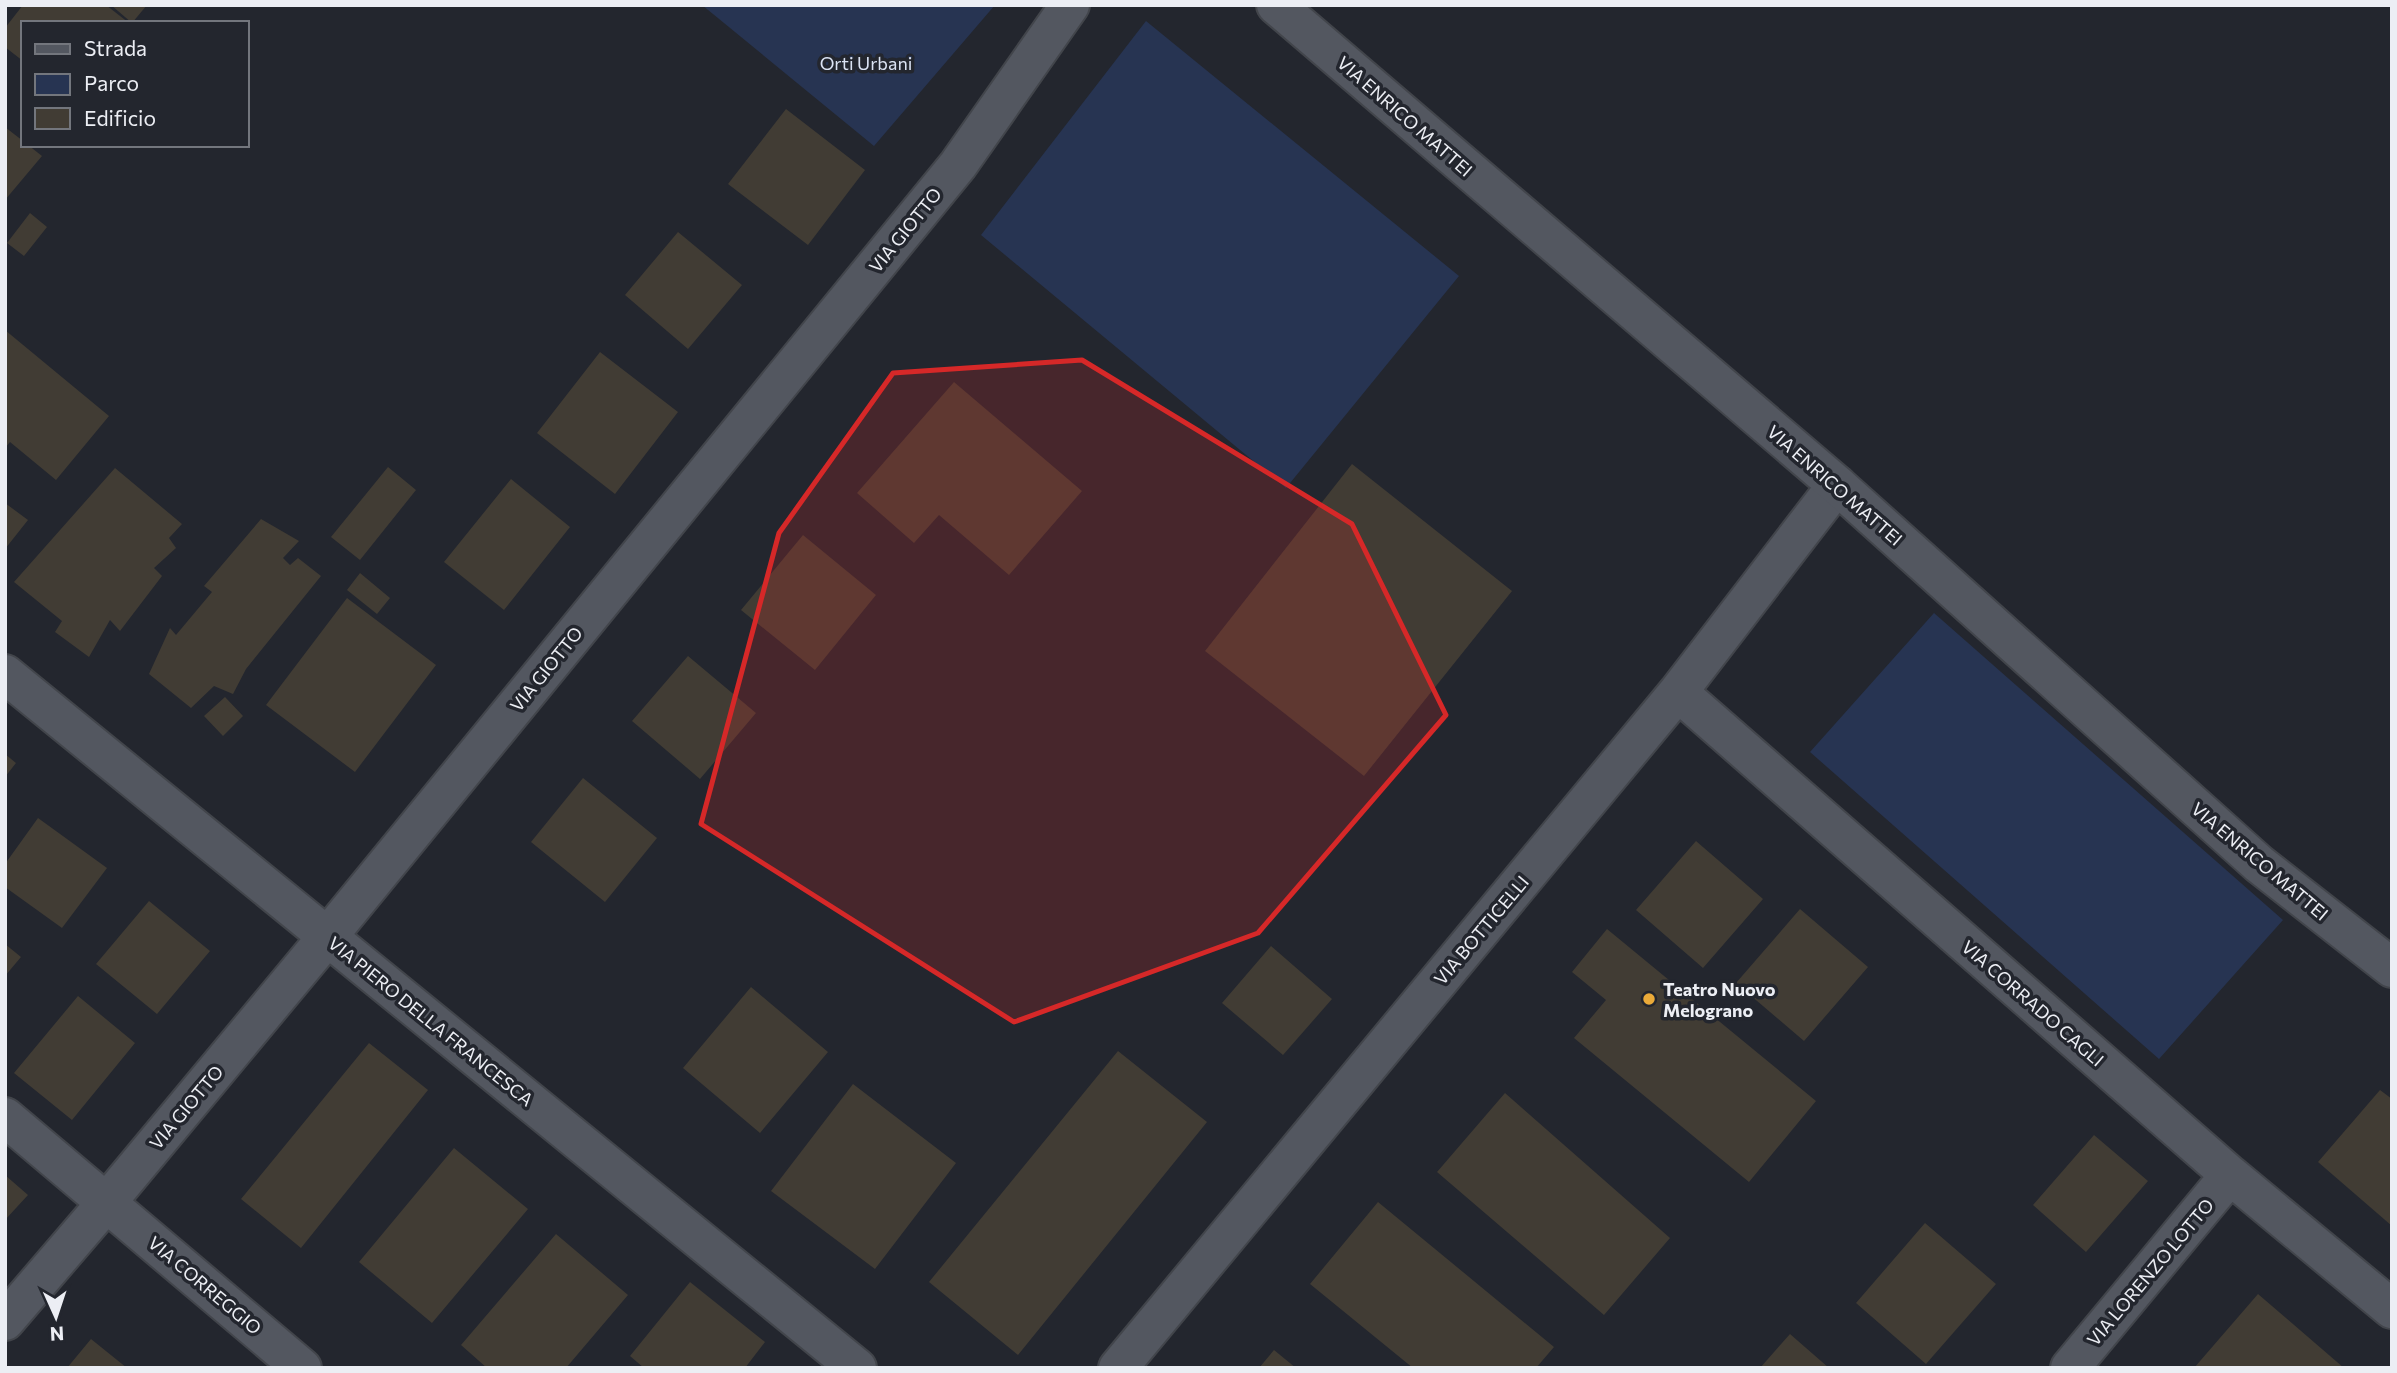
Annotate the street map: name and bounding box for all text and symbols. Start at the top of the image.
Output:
legend [21,21,248,147]
text: Strada [84,35,147,60]
street label: VIA ENRICO MATTEI [1333,51,1477,181]
park label: Orti Urbani [820,52,912,74]
text: Parco [84,70,139,95]
text: Edificio [84,105,156,130]
street label: VIA GIOTTO [864,183,946,277]
street label: VIA ENRICO MATTEI [1763,420,1907,550]
street label: VIA GIOTTO [505,622,587,716]
street label: VIA ENRICO MATTEI [2187,797,2333,925]
street label: VIA BOTTICELLI [1429,871,1533,989]
street label: VIA PIERO DELLA FRANCESCA [324,931,538,1111]
street label: VIA CORRADO CAGLI [1957,935,2109,1071]
place label: Teatro Nuovo Melograno [1663,978,1776,1021]
marker: Teatro Nuovo Melograno [1641,991,1657,1007]
street label: VIA GIOTTO [145,1061,227,1153]
street label: VIA LORENZO LOTTO [2082,1194,2218,1350]
street label: VIA CORREGGIO [144,1231,266,1339]
north arrow [21,1282,91,1352]
text: N [49,1323,65,1346]

